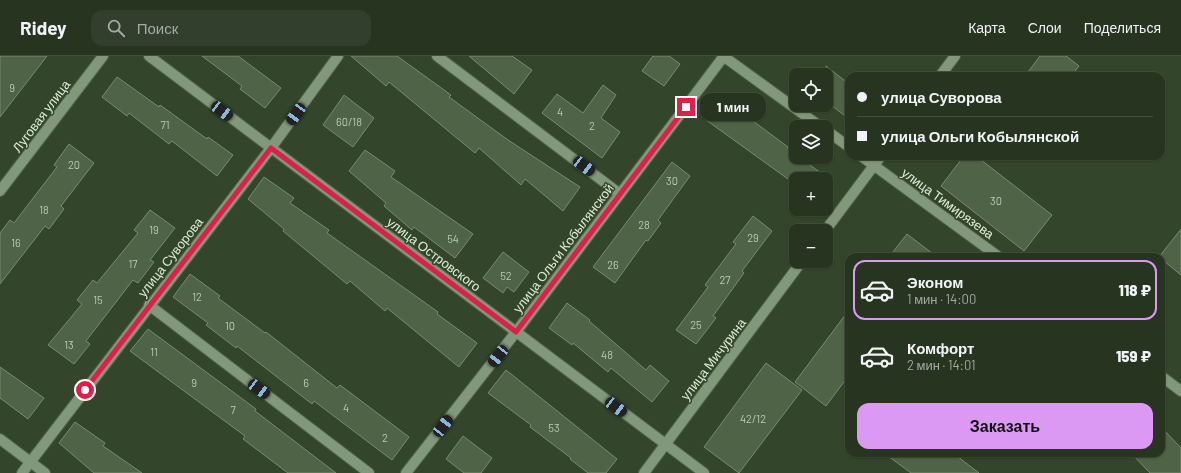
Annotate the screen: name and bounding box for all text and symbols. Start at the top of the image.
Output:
search box [91,10,371,46]
text: Ridey [20,16,67,39]
icon: search [105,17,127,39]
text: Поиск [137,19,178,37]
text: Карта [968,19,1006,36]
text: Слои [1028,19,1062,36]
text: Поделиться [1084,19,1161,36]
map controls [789,68,833,268]
button: locate [789,68,833,112]
street label: Луговая улица [9,76,74,155]
house number: 9 [9,81,15,94]
text: улица Суворова [881,88,1002,106]
callout: 1 мин [700,93,766,121]
route end [677,98,695,116]
car [209,99,235,123]
text: 1 мин [717,99,749,115]
car [284,101,308,127]
house number: 4 [557,105,563,118]
house number: 60/18 [336,115,362,128]
house number: 71 [160,118,170,131]
house number: 2 [589,119,595,132]
button: layers [789,120,833,164]
text: улица Ольги Кобылянской [881,127,1079,145]
car [571,154,597,178]
house number: 20 [68,158,80,171]
street label: улица Тимирязева [899,164,998,242]
button: + [789,172,833,216]
house number: 30 [666,174,678,187]
street label: улица Ольги Кобылянской [509,180,617,316]
house number: 30 [990,194,1002,207]
house number: 18 [39,203,49,216]
street label: улица Суворова [134,213,207,300]
street label: улица Островского [384,213,484,295]
house number: 28 [638,218,650,231]
house number: 19 [149,223,159,236]
button: − [789,224,833,268]
house number: 29 [747,231,759,244]
house number: 54 [447,232,459,245]
house number: 16 [11,236,21,249]
house number: 17 [128,257,138,270]
house number: 26 [607,258,619,271]
house number: 52 [500,269,512,282]
icon: car [859,272,895,308]
house number: 27 [719,273,731,286]
text: Эконом [907,273,963,291]
text: 118 ₽ [1118,281,1151,299]
house number: 12 [192,290,202,303]
text: 1 мин · 14:00 [907,291,976,307]
house number: 15 [93,293,103,306]
street label: улица Мичурина [677,314,749,403]
house number: 25 [690,318,702,331]
house number: 10 [225,319,235,332]
house number: 13 [64,338,74,351]
icon: car [859,338,895,374]
text: Комфорт [907,339,974,357]
car [486,343,510,369]
house number: 11 [150,345,158,358]
text: 159 ₽ [1116,347,1151,365]
house number: 48 [601,348,613,361]
text: 2 мин · 14:01 [907,357,976,373]
house number: 9 [191,376,197,389]
house number: 6 [303,376,309,389]
car [246,377,272,401]
route start [76,381,94,399]
car [603,395,629,419]
house number: 4 [343,401,349,414]
house number: 7 [230,403,236,416]
button: Заказать [857,403,1153,449]
house number: 42/12 [740,412,766,425]
car [431,413,455,439]
house number: 53 [548,421,560,434]
house number: 2 [382,431,388,444]

